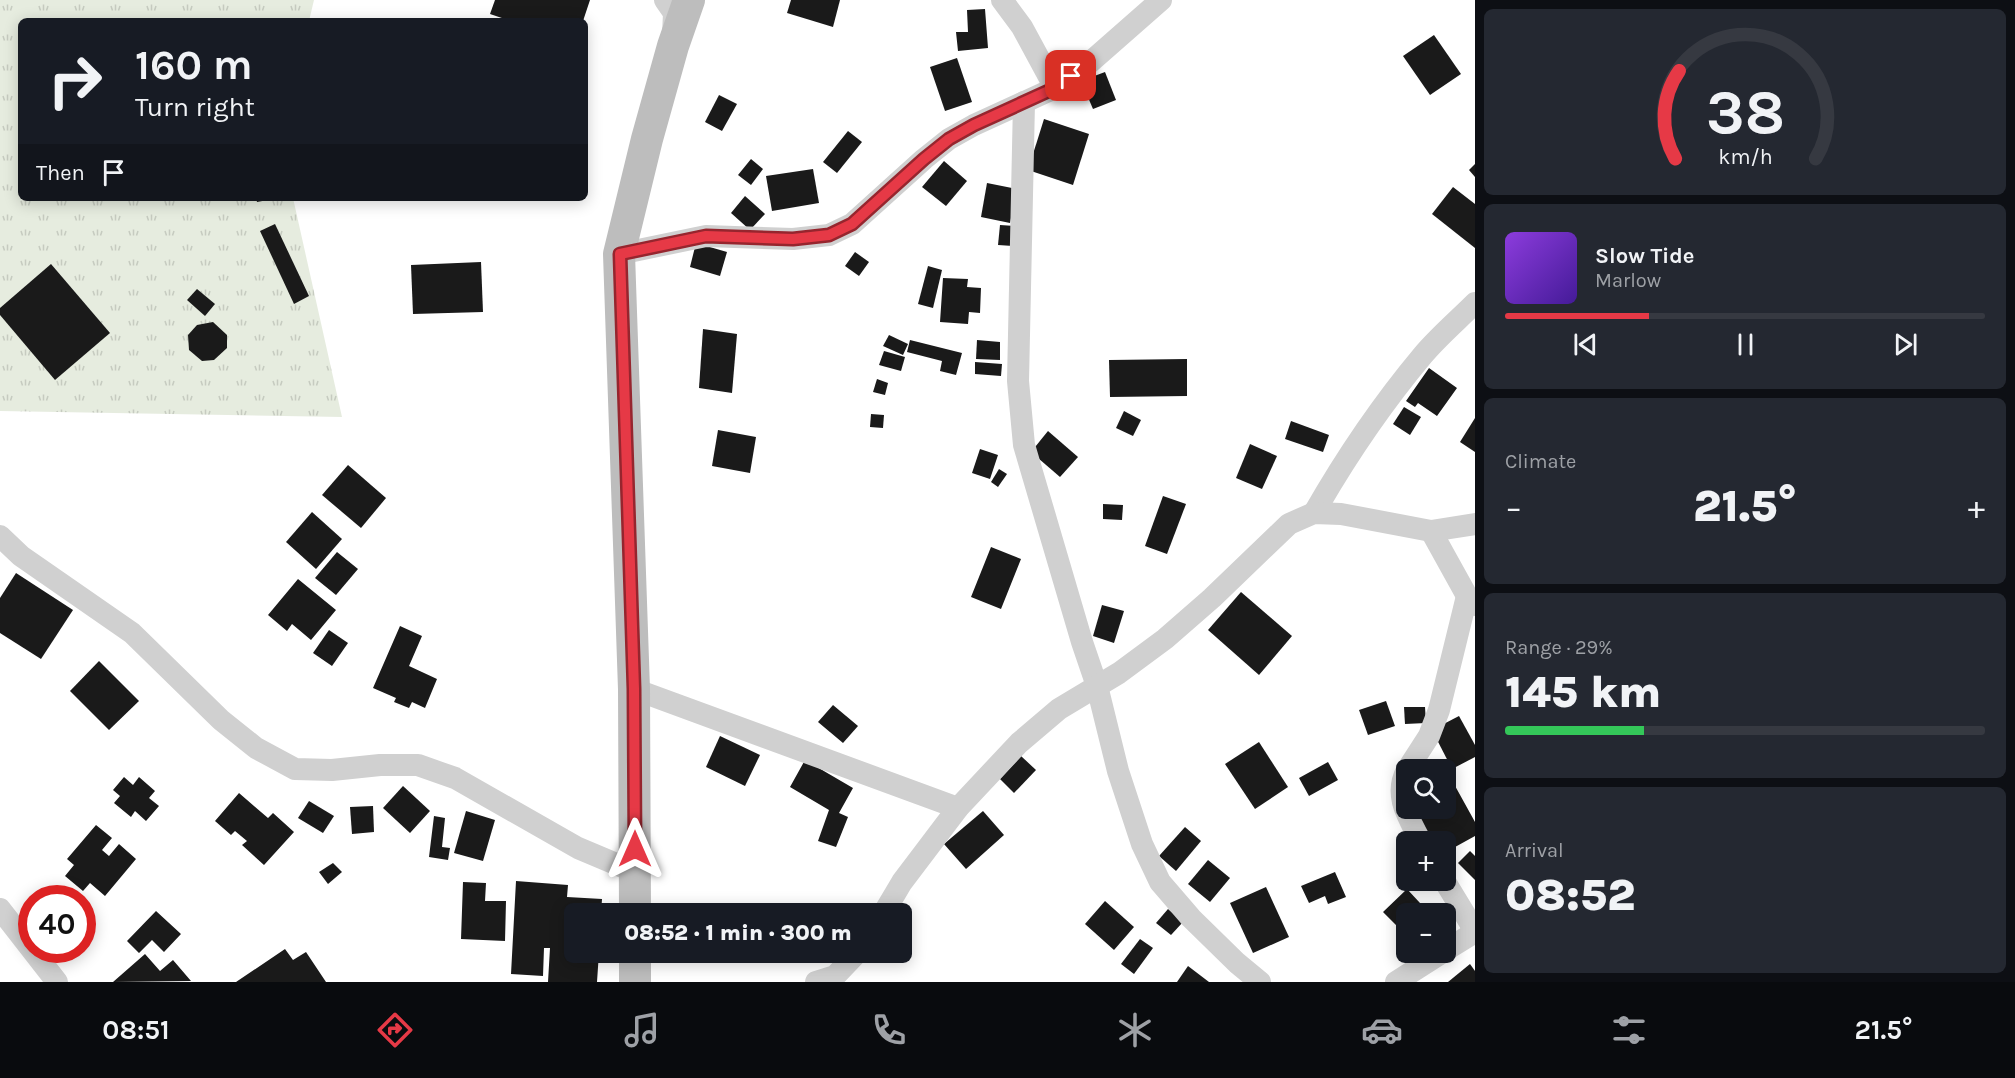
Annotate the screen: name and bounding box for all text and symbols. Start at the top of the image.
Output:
text: 160 m [135,40,253,90]
icon: right [36,42,114,120]
pin [1045,50,1096,101]
icon: arrive [1054,59,1087,92]
text: 38 [1705,76,1785,149]
text: Turn right [135,91,255,123]
text: km/h [1718,144,1772,169]
icon: arrive [97,156,130,189]
text: Then [36,160,85,186]
text: Slow Tide [1595,243,1695,269]
text: Marlow [1595,269,1661,292]
icon: previous [1569,328,1602,361]
icon: pause [1729,328,1762,361]
icon: next [1889,328,1922,361]
text: Climate [1505,450,1576,473]
text: 21.5° [1693,480,1797,532]
text: − [1505,488,1522,526]
text: + [1968,488,1985,526]
text: Range · 29% [1505,636,1613,659]
text: 145 km [1505,666,1661,718]
map controls [1396,759,1456,963]
button: search [1396,759,1456,819]
position arrow [603,817,667,881]
button: + [1396,831,1456,891]
text: Arrival [1505,839,1564,862]
text: 08:52 [1505,869,1635,921]
speed limit sign: 40 [18,885,96,963]
button: − [1396,903,1456,963]
text: 08:52 · 1 min · 300 m [624,920,852,946]
icon: directions [374,1009,416,1051]
icon: music [621,1009,663,1051]
icon: phone [868,1009,910,1051]
icon: climate [1114,1009,1156,1051]
icon: car [1361,1009,1403,1051]
icon: filters [1608,1009,1650,1051]
text: 08:51 [102,1014,170,1046]
text: 21.5° [1855,1014,1913,1046]

